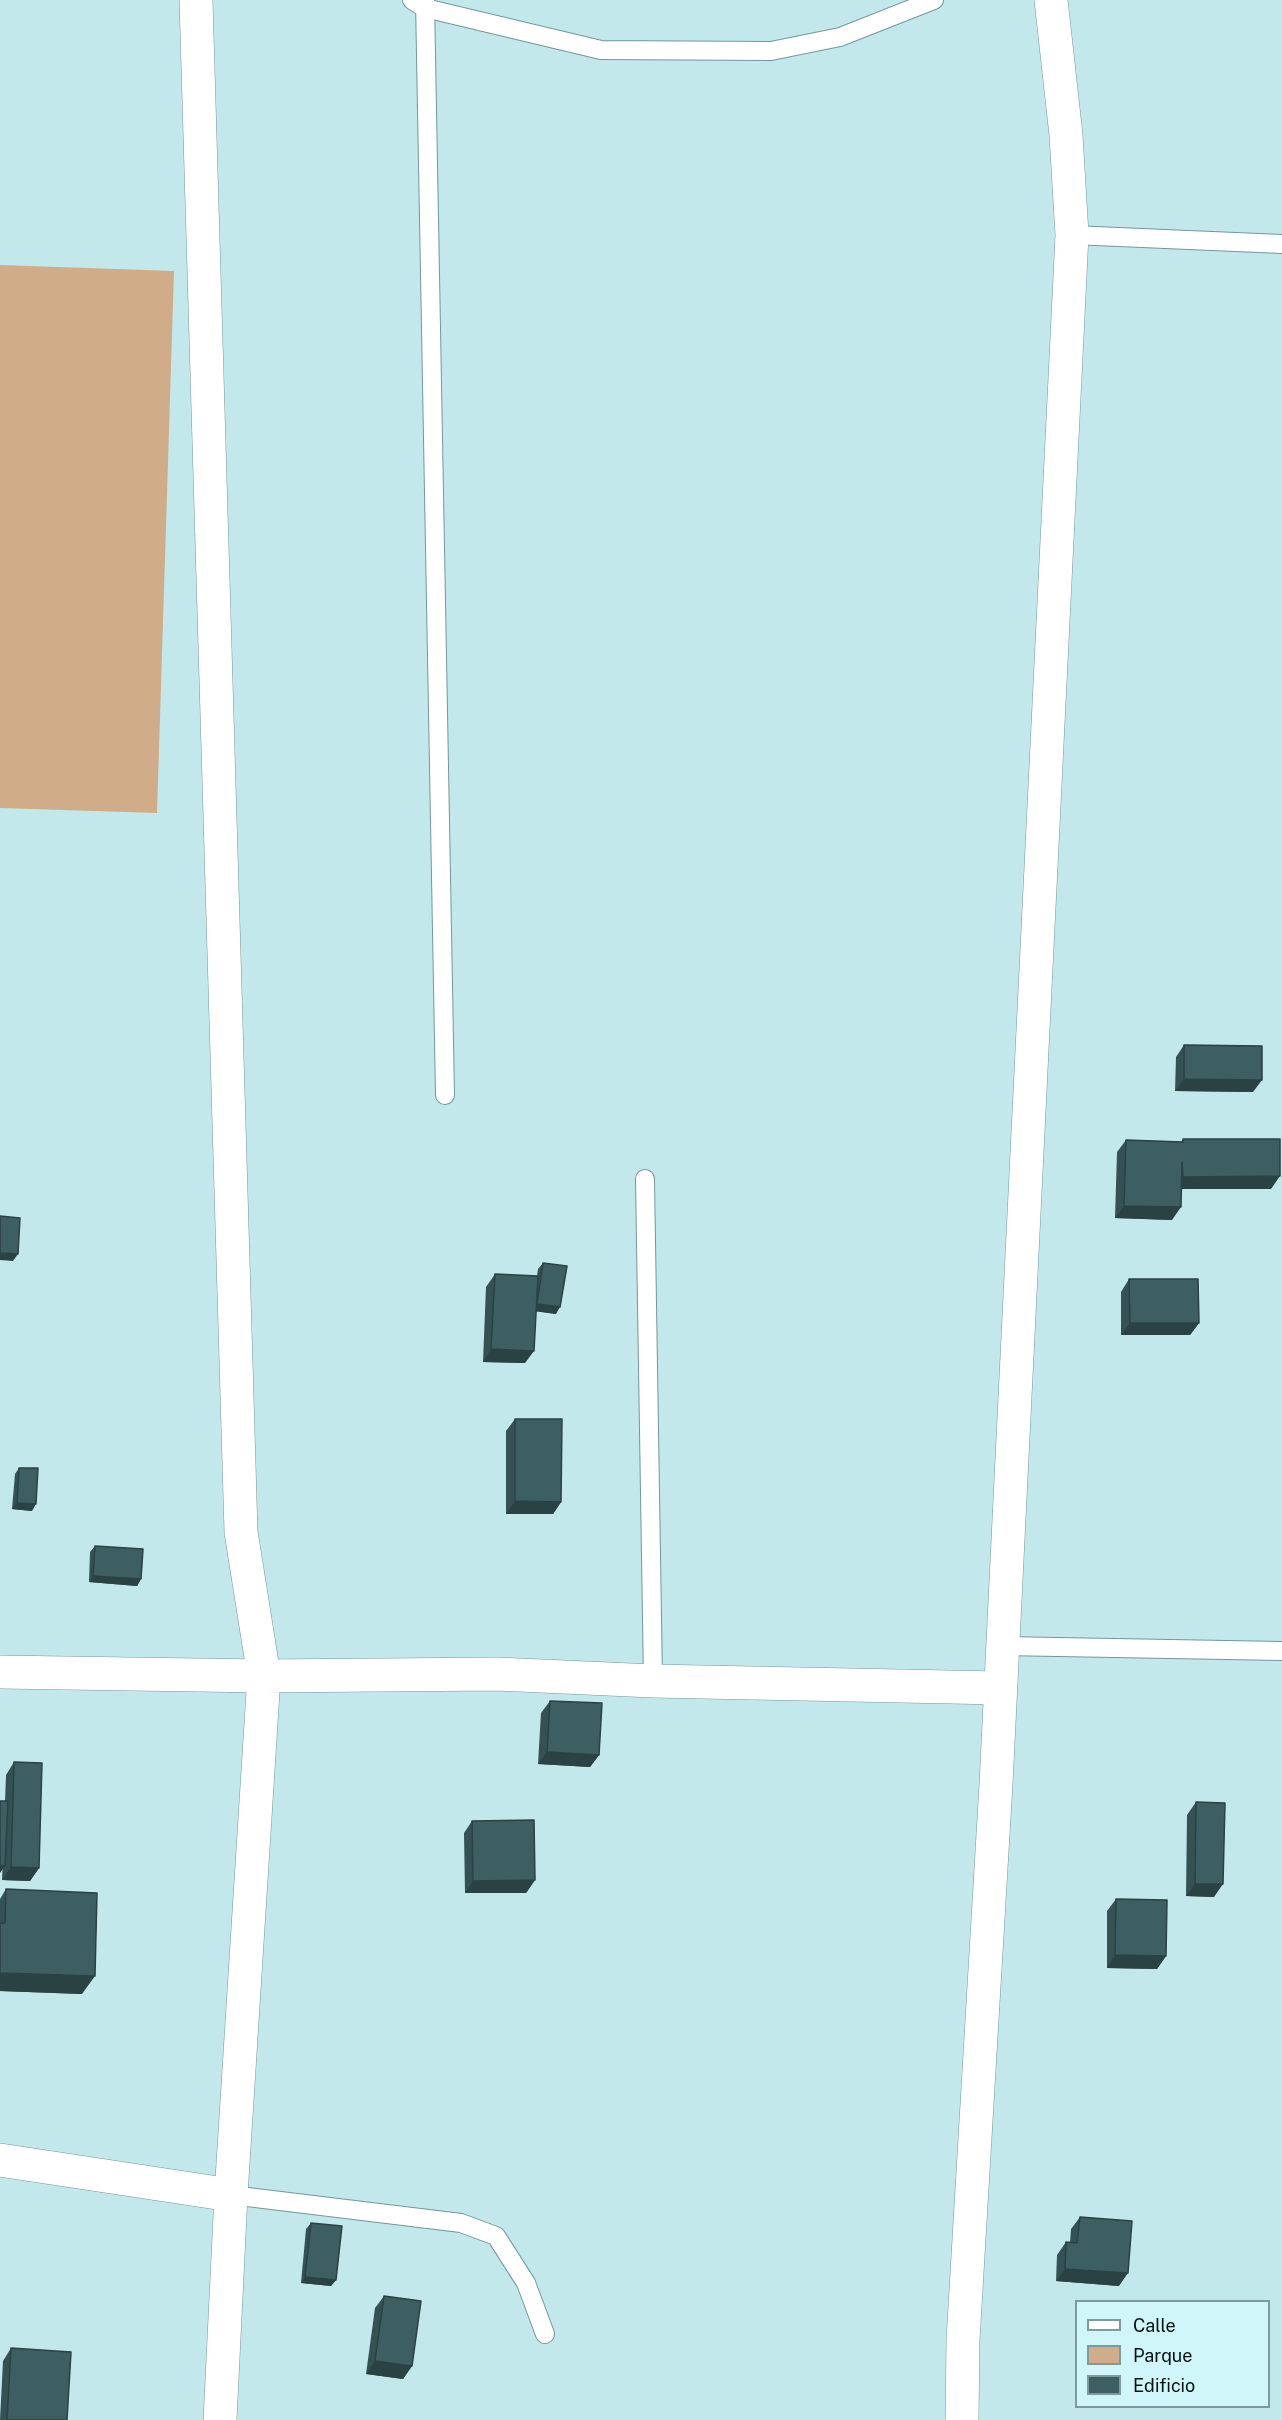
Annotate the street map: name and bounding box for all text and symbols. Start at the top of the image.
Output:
legend [1075,2300,1270,2408]
text: Calle [1133,2315,1176,2336]
text: Parque [1133,2345,1193,2366]
text: Edificio [1133,2375,1195,2396]

